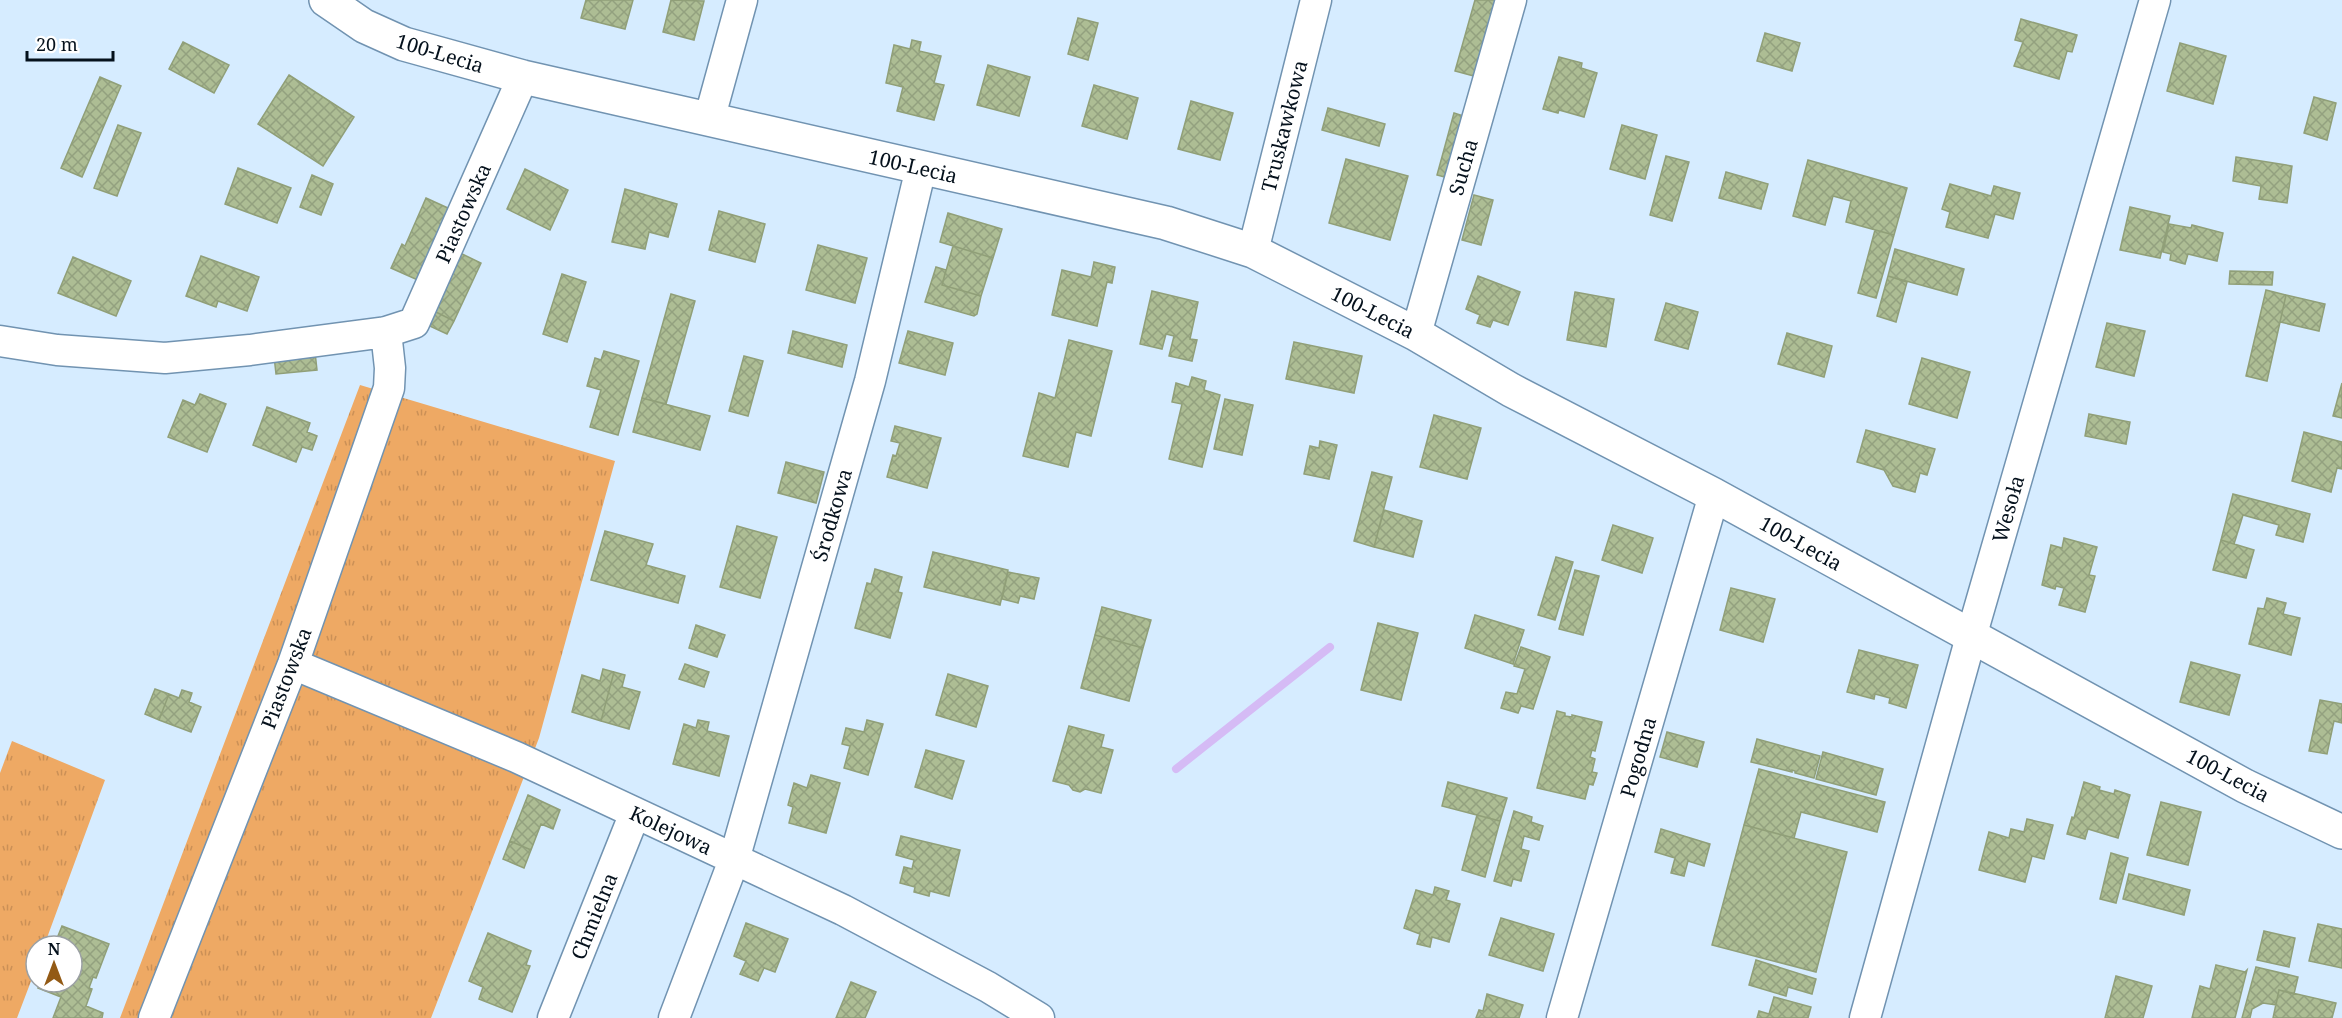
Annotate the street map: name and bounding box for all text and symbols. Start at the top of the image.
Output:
scale bar [27,24,112,62]
street label: 100-Lecia [393,27,487,79]
text: 20 m [36,32,78,56]
street label: Truskawkowa [1255,57,1313,195]
street label: Sucha [1442,136,1484,198]
street label: 100-Lecia [866,143,960,189]
street label: Piastowska [429,159,497,267]
street label: 100-Lecia [1327,279,1419,345]
street label: Środkowa [806,465,858,565]
street label: Wesoła [1986,472,2030,546]
street label: 100-Lecia [1755,509,1847,577]
street label: Piastowska [254,623,318,733]
street label: Pogodna [1614,714,1662,800]
street label: 100-Lecia [2182,742,2274,808]
street label: Kolejowa [625,799,717,861]
street label: Chmielna [564,869,624,963]
north arrow [24,934,84,994]
text: N [48,938,61,960]

